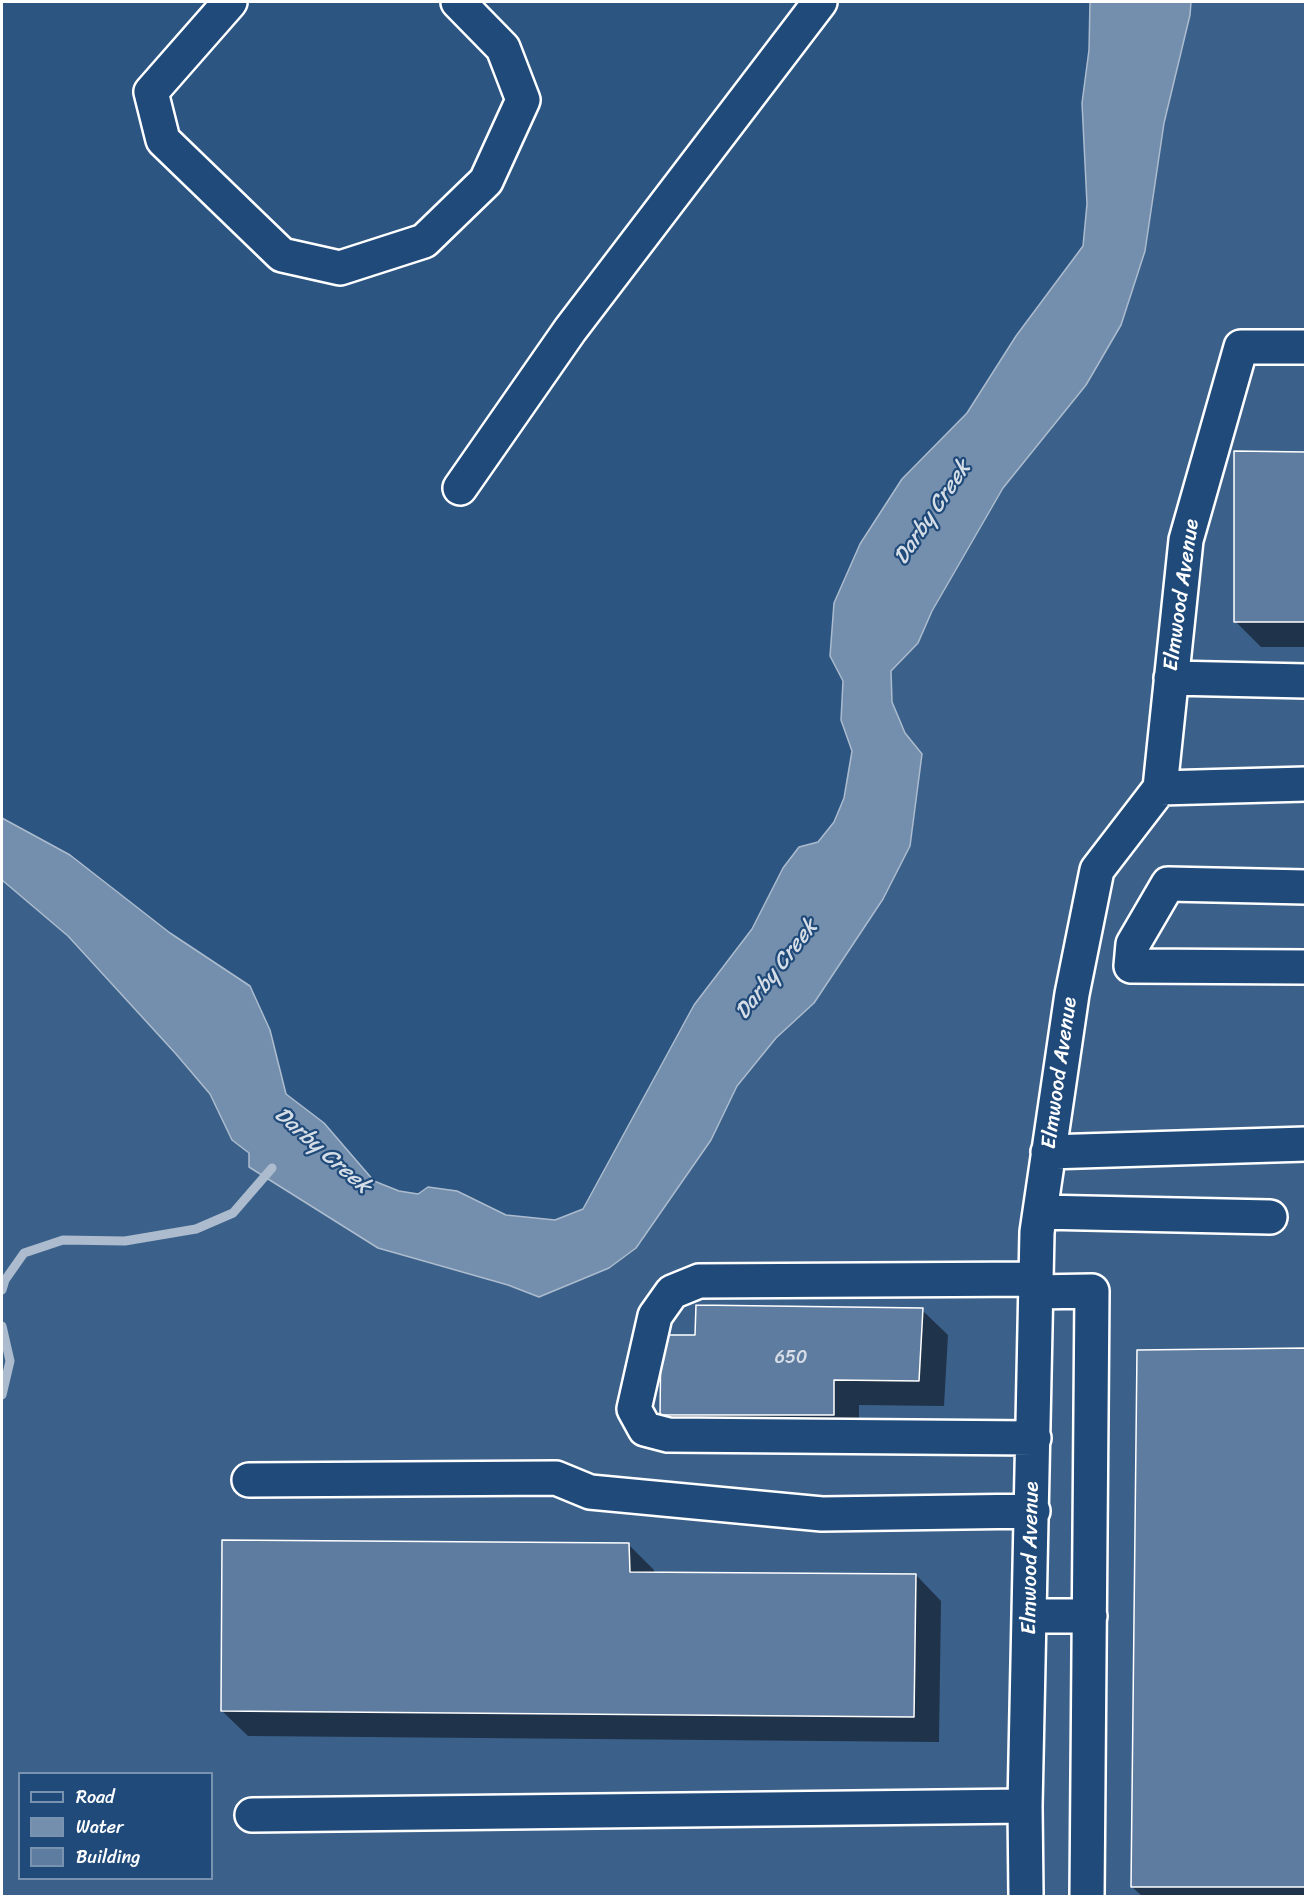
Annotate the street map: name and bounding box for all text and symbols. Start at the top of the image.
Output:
water label: Darby Creek [889,456,977,570]
street label: Elmwood Avenue [1159,517,1205,673]
water label: Darby Creek [730,915,824,1025]
street label: Elmwood Avenue [1037,995,1083,1151]
water label: Darby Creek [268,1102,376,1200]
house number: 650 [775,1347,807,1369]
street label: Elmwood Avenue [1017,1481,1045,1635]
legend [18,1772,213,1880]
text: Road [76,1781,115,1813]
text: Water [76,1811,123,1843]
text: Building [76,1841,140,1873]

